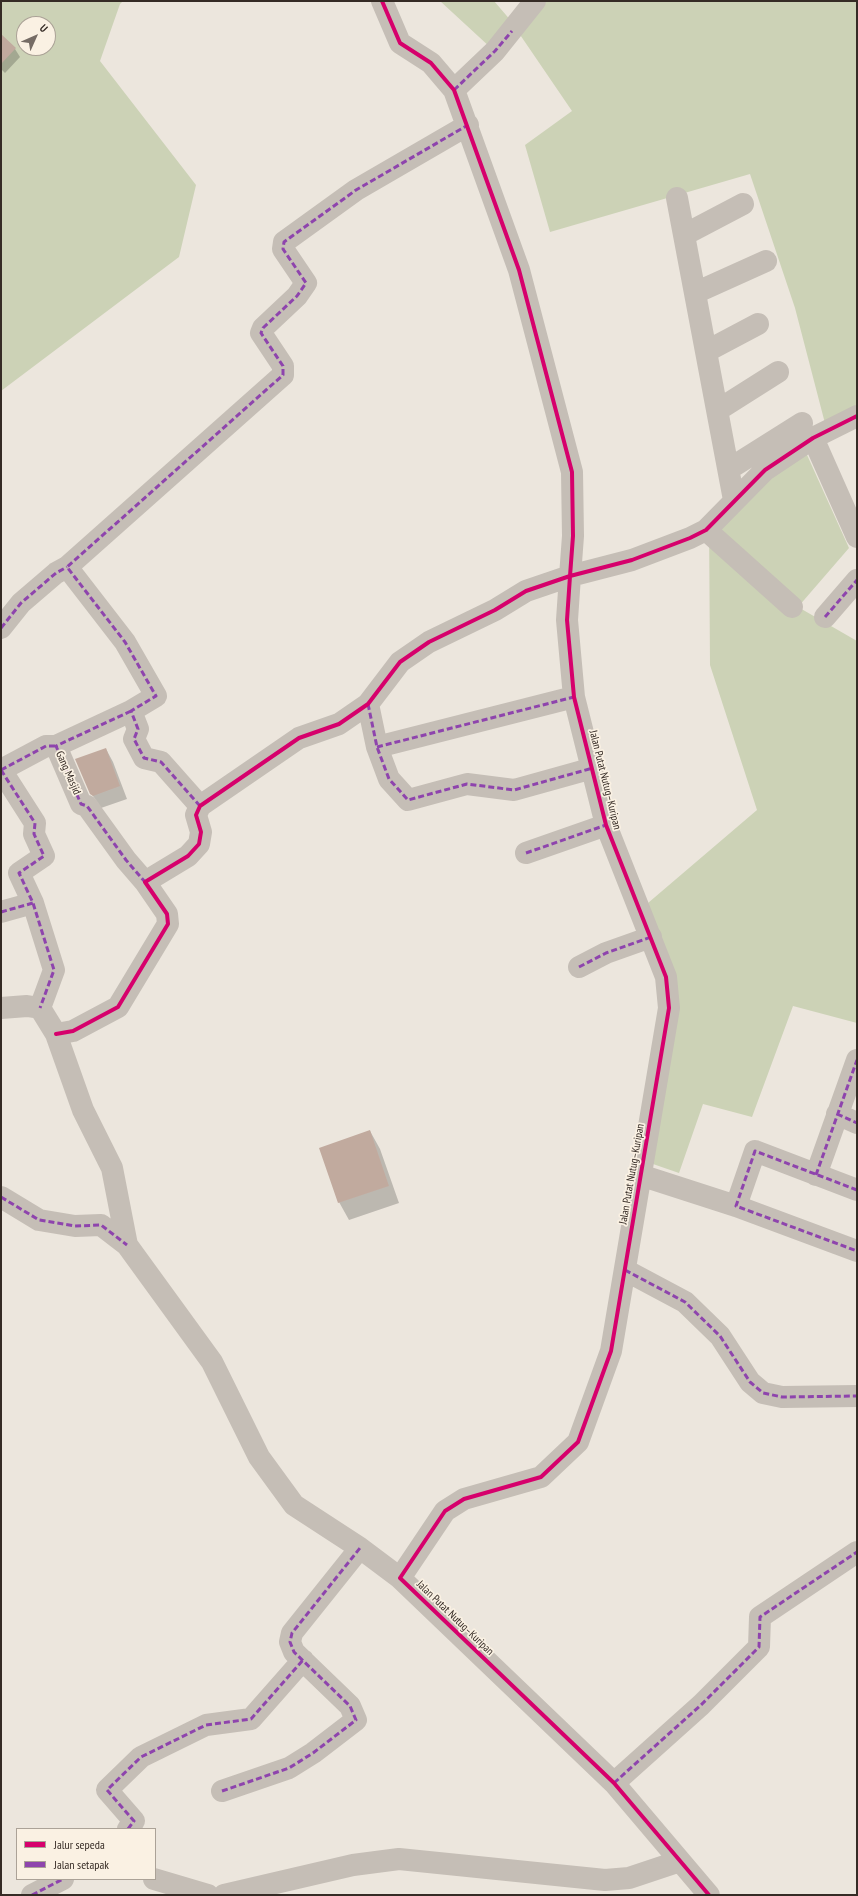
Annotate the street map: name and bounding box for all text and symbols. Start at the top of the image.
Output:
north arrow [16,16,56,56]
text: U [37,21,51,35]
street label: Jalan Putat Nutug–Kuripan [586,729,624,831]
street label: Gang Masjid [53,749,83,797]
street label: Jalan Putat Nutug–Kuripan [617,1123,647,1225]
street label: Jalan Putat Nutug–Kuripan [414,1578,496,1658]
legend [16,1828,156,1880]
text: Jalur sepeda [54,1837,105,1852]
text: Jalan setapak [54,1857,109,1872]

